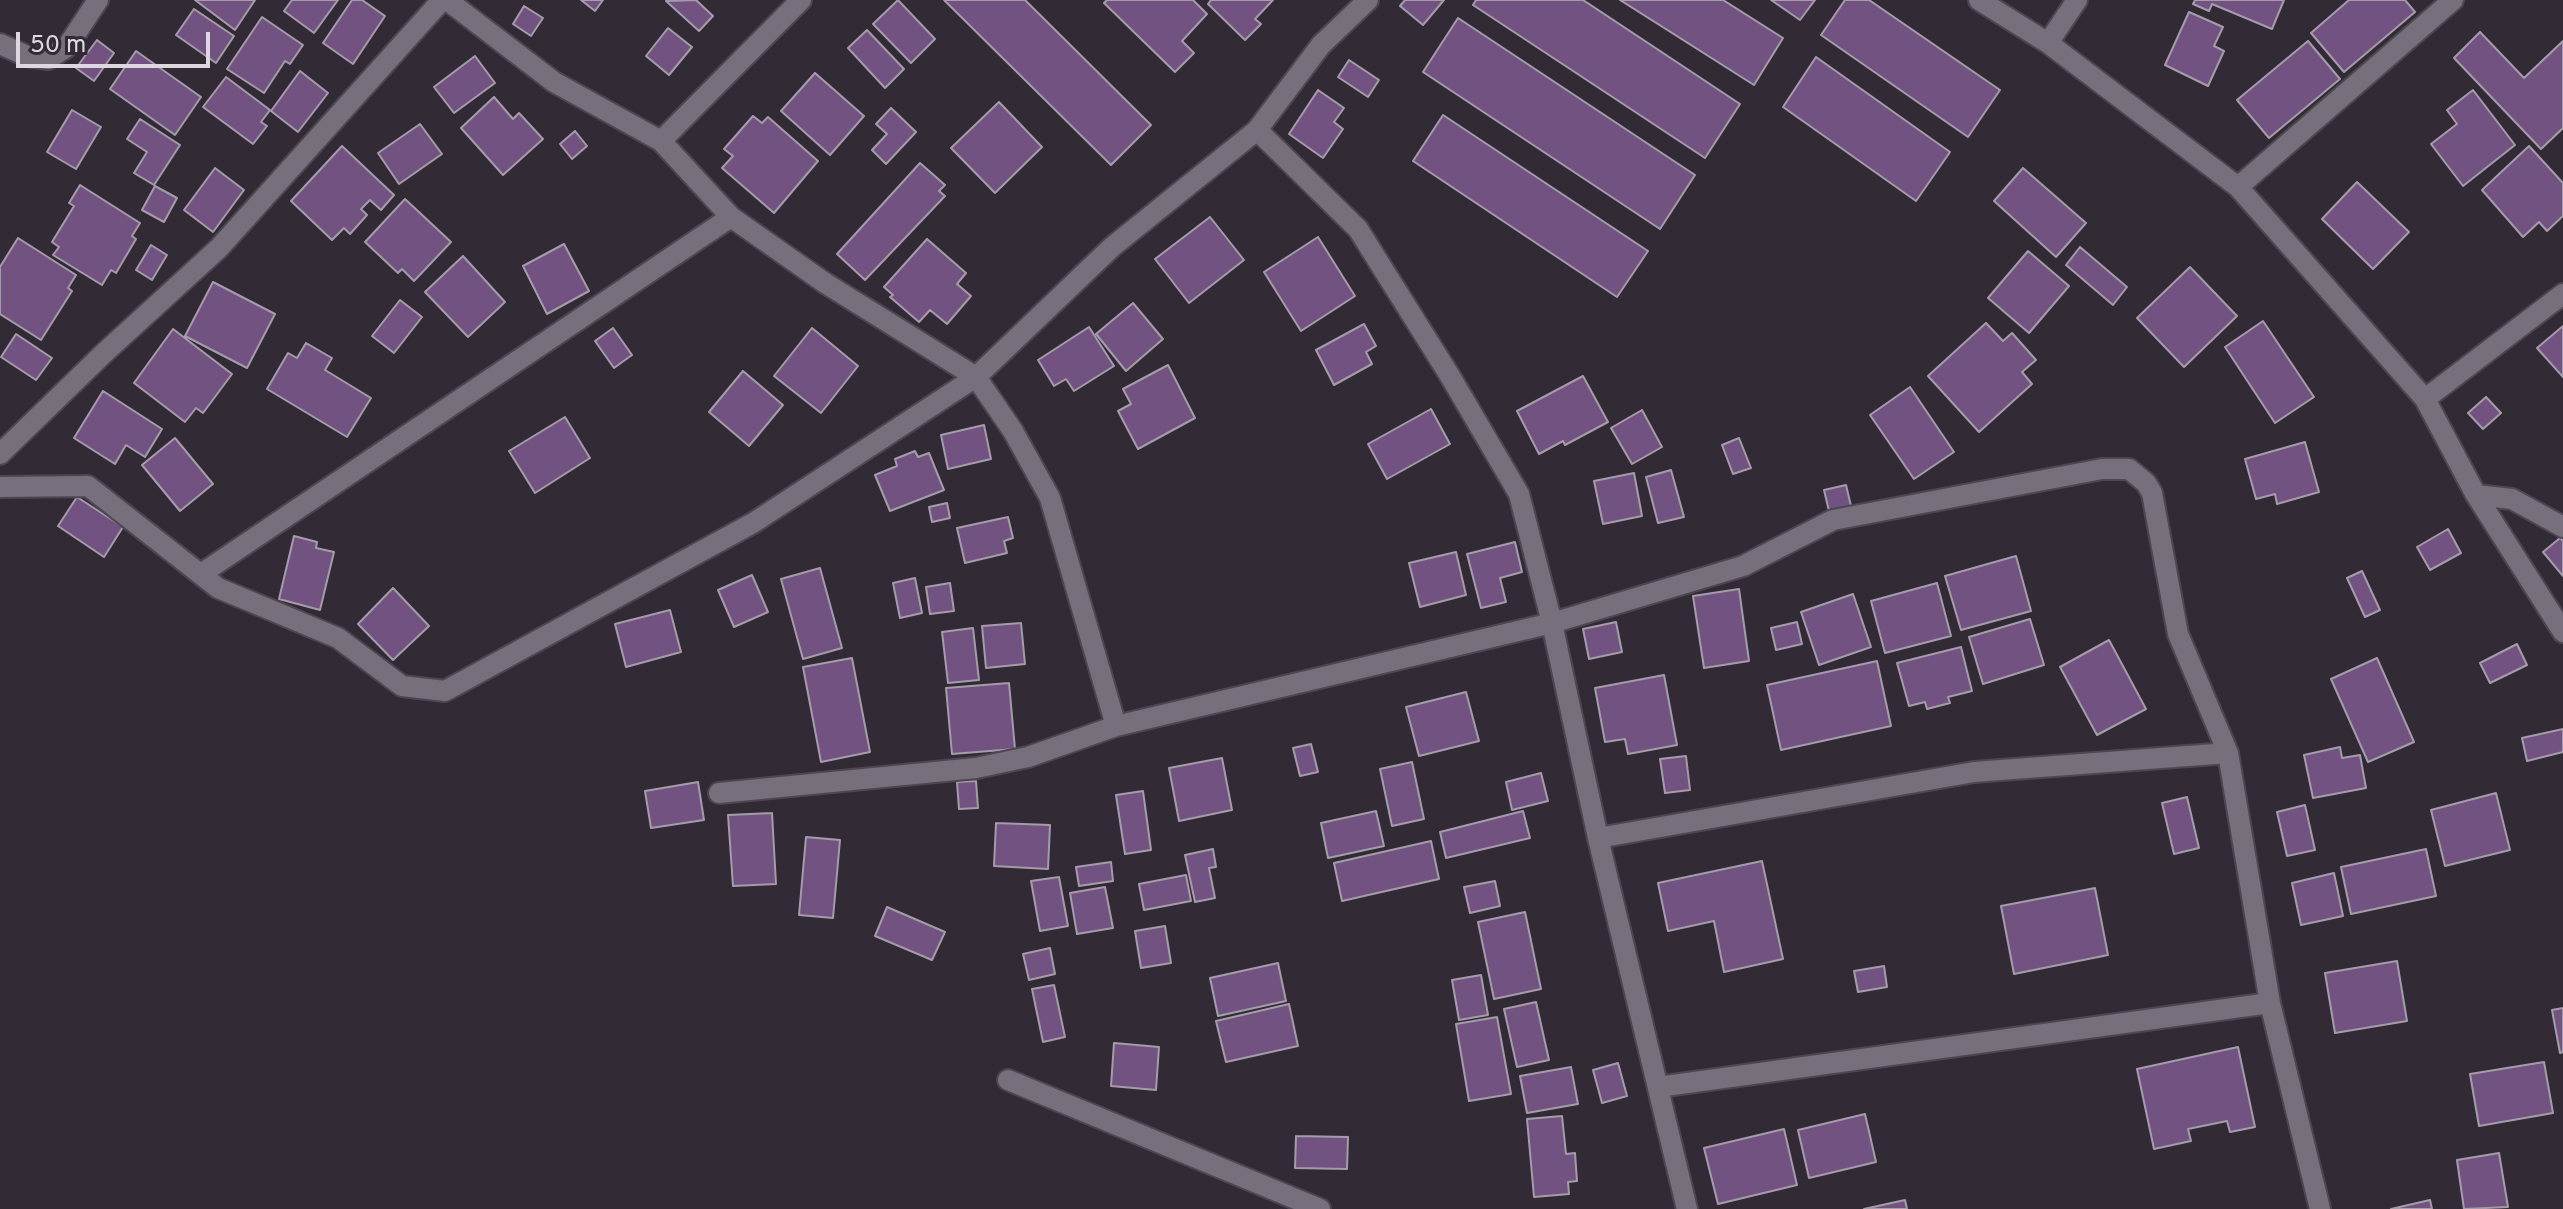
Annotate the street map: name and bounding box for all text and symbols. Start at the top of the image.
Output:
scale bar [20,16,214,66]
text: 50 m [30,31,86,61]

